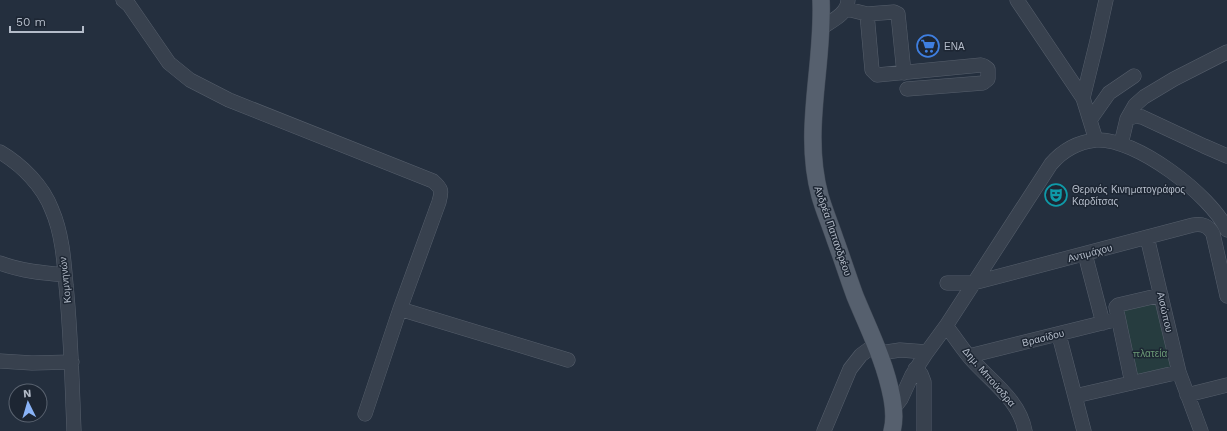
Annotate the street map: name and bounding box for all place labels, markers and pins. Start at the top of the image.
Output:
supermarket icon: ΕΝΑ [915,33,941,59]
place label: ΕΝΑ [944,41,965,52]
theatre icon: Θερινός Κινηματογράφος Καρδίτσας [1043,182,1069,208]
place label: Θερινός Κινηματογράφος Καρδίτσας [1072,184,1185,207]

